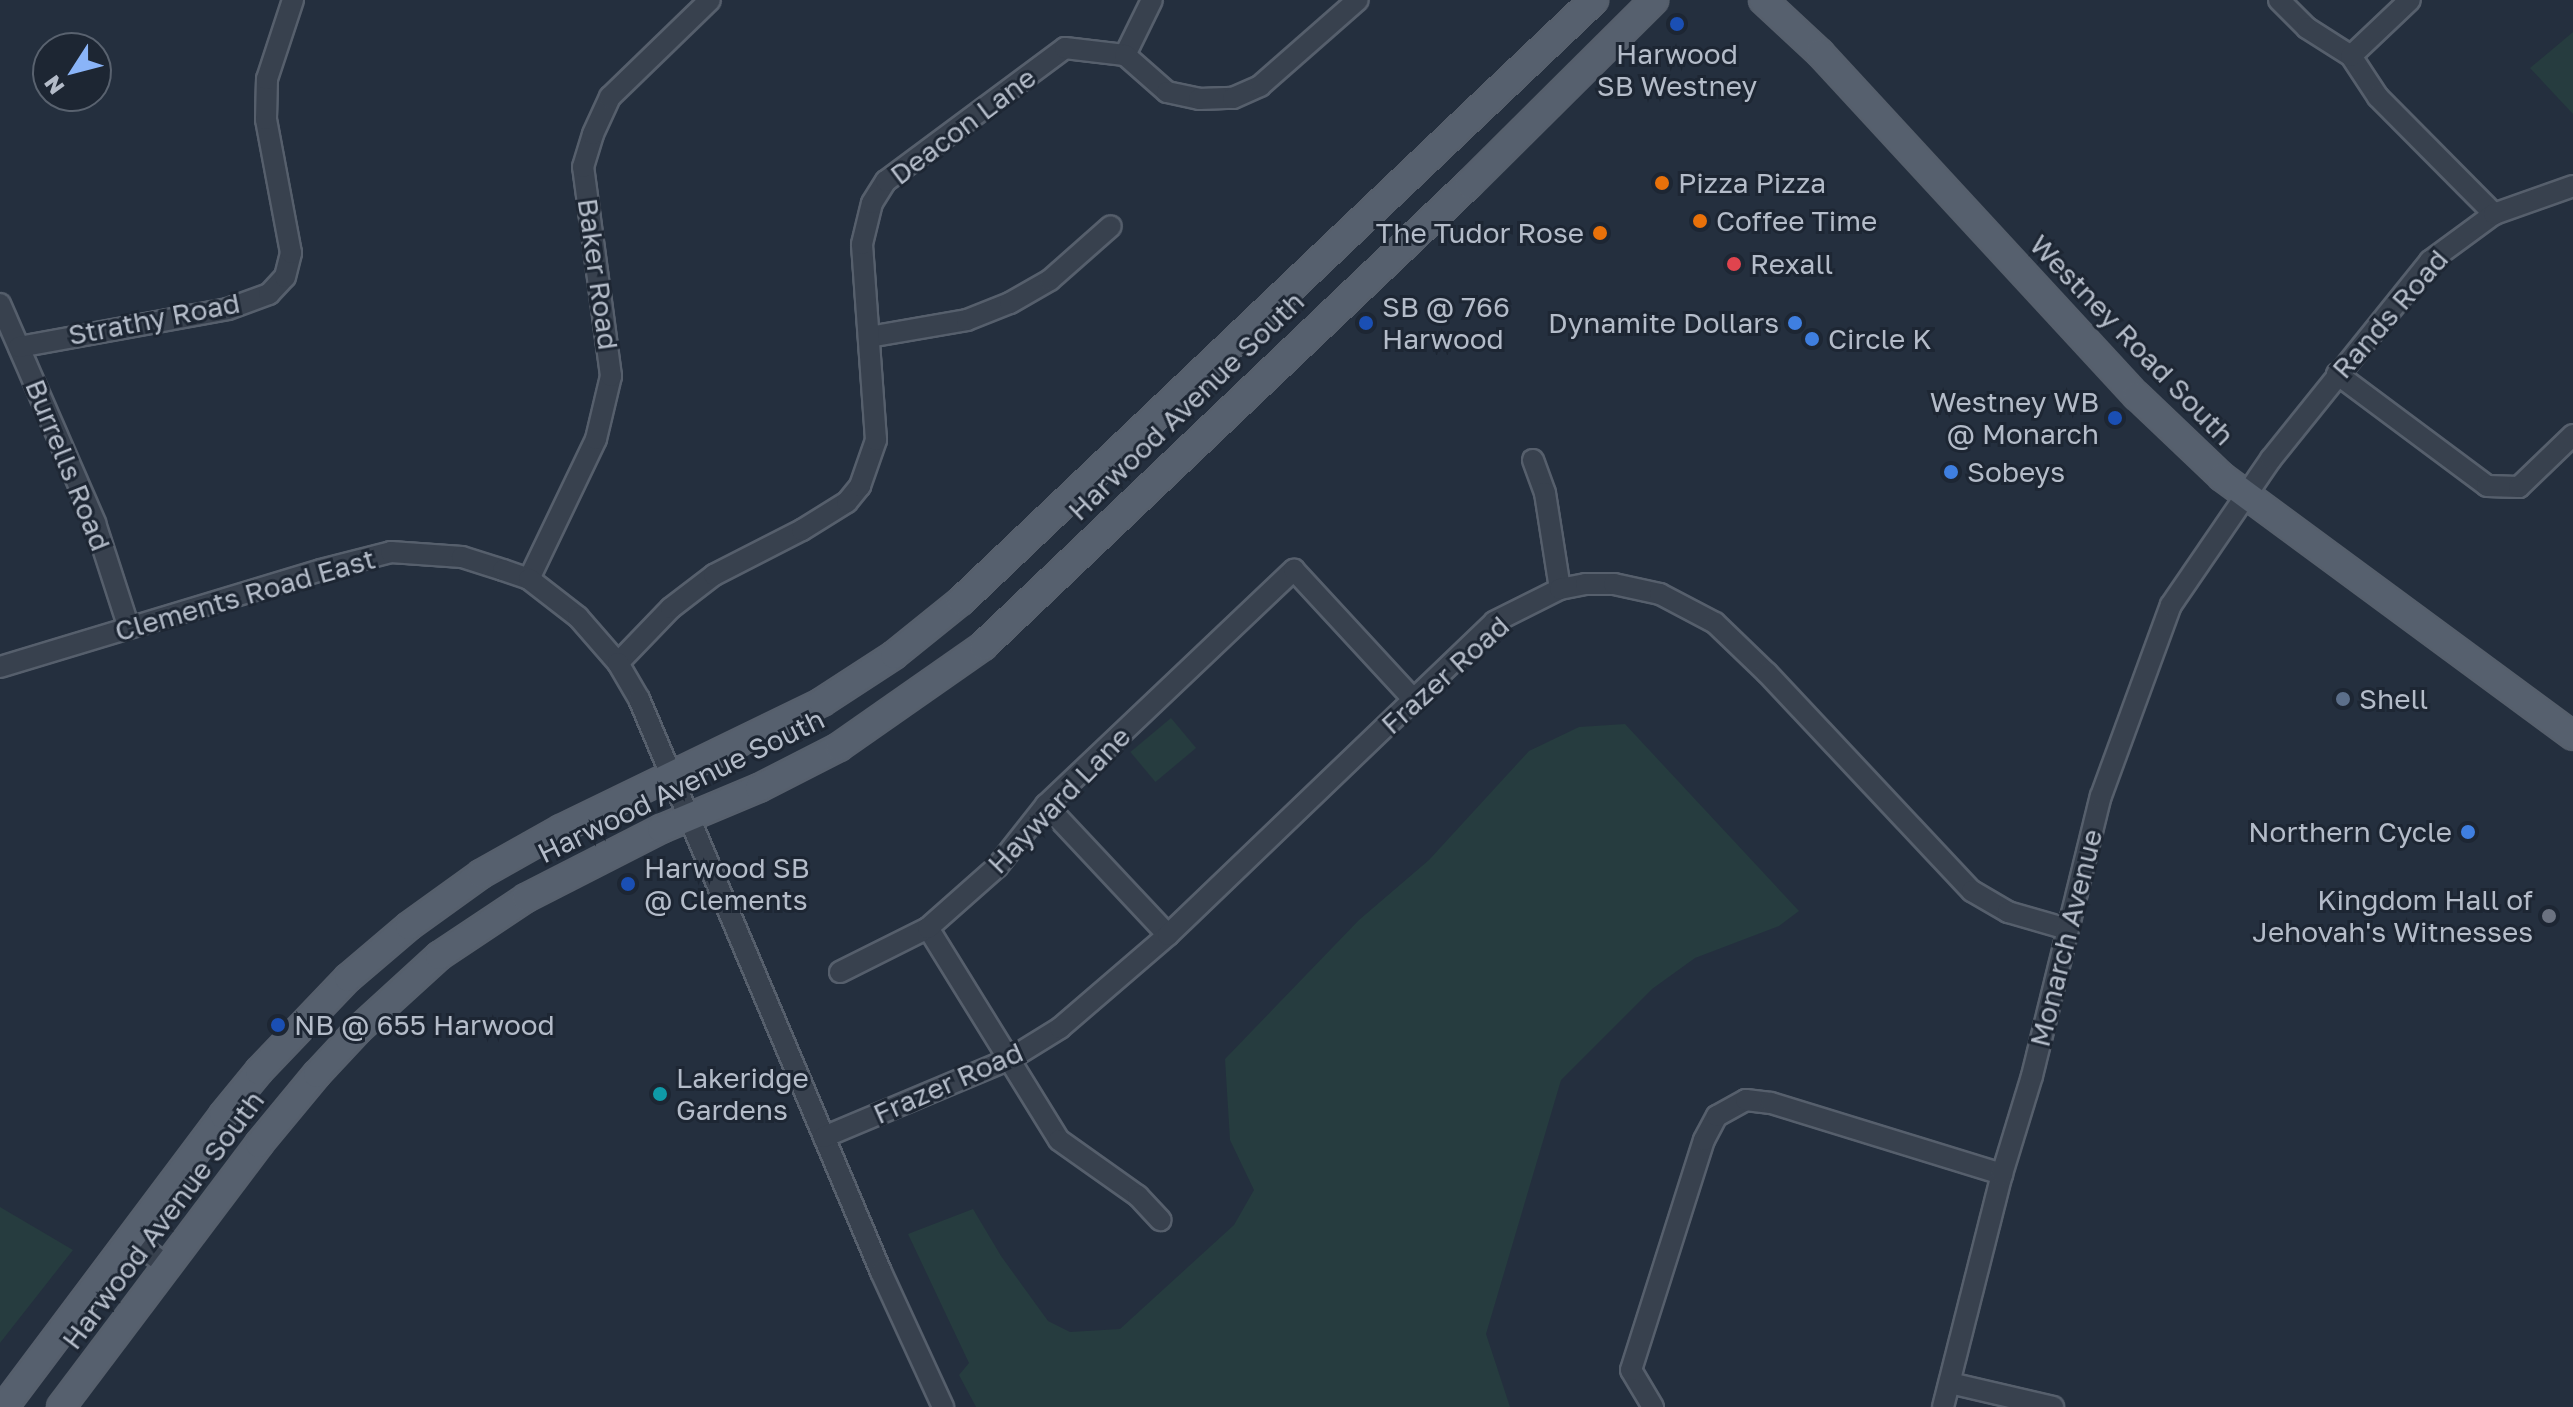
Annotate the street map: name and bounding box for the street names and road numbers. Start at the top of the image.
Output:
street label: Deacon Lane [884,60,1042,192]
street label: Baker Road [571,196,625,352]
street label: Westney Road South [2023,228,2241,452]
street label: Rands Road [2325,243,2455,385]
street label: Harwood Avenue South [1061,285,1311,527]
street label: Strathy Road [65,286,243,352]
street label: Burrells Road [18,374,118,556]
street label: Clements Road East [111,542,379,648]
street label: Frazer Road [1374,609,1516,741]
street label: Harwood Avenue South [532,702,830,870]
street label: Hayward Lane [981,720,1137,880]
street label: Monarch Avenue [2023,826,2109,1050]
street label: Frazer Road [868,1035,1028,1131]
street label: Harwood Avenue South [55,1084,271,1356]

